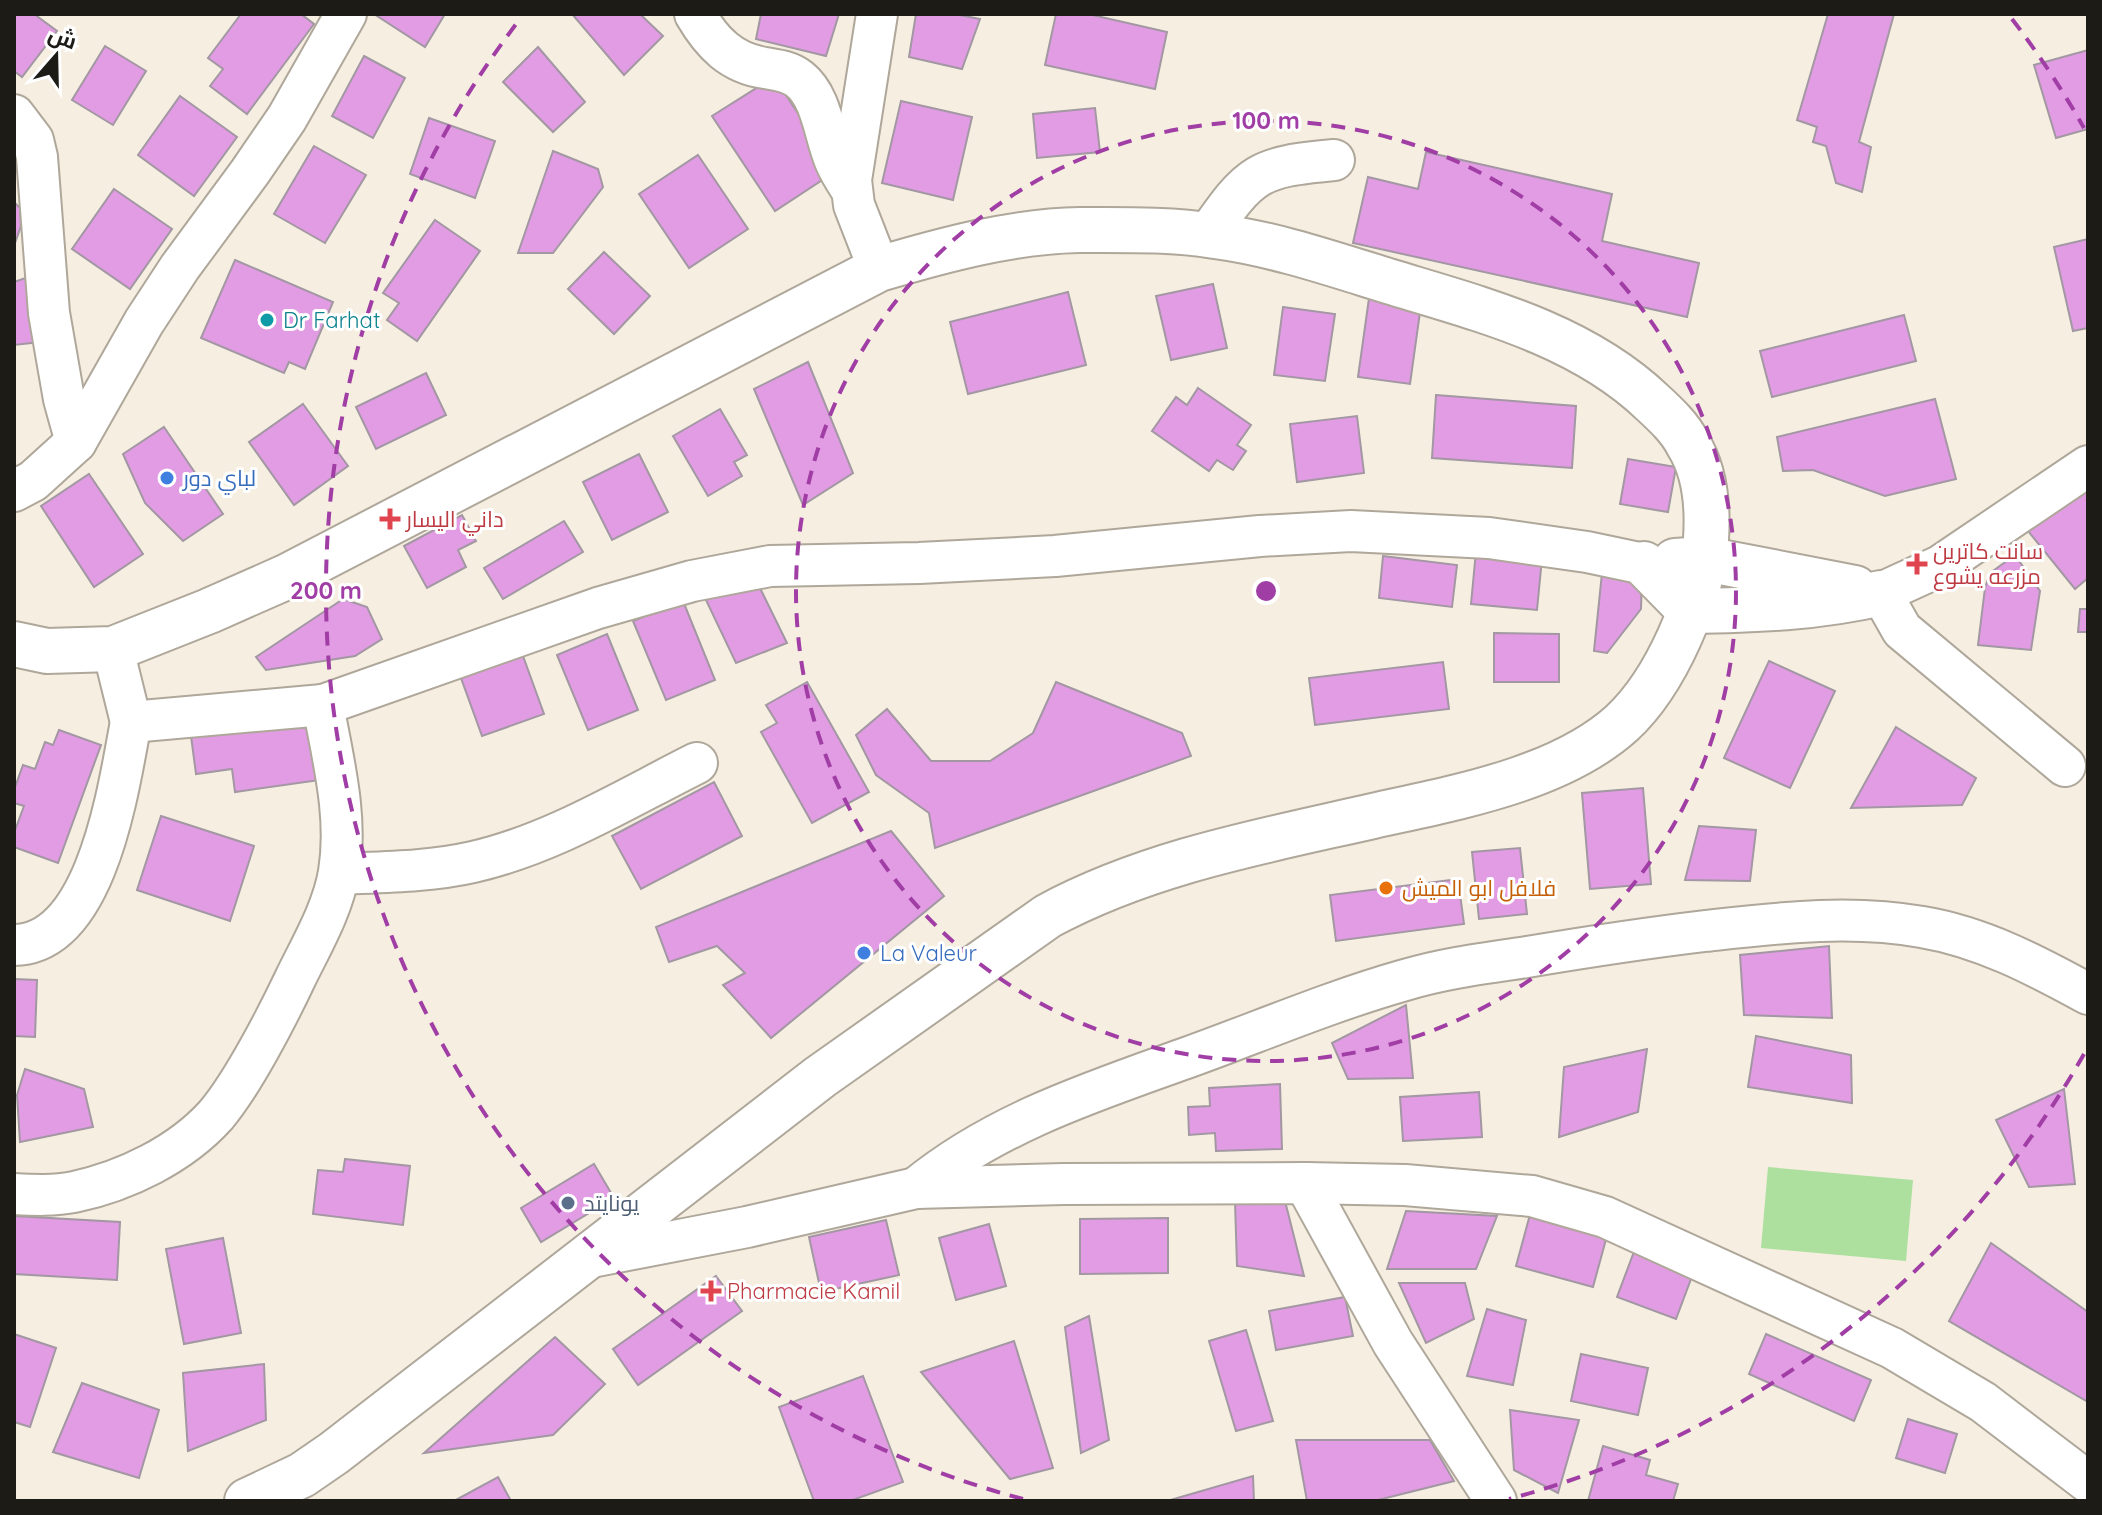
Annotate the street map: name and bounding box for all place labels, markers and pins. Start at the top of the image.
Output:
place label: Dr Farhat [283,306,380,334]
marker: Dr Farhat [258,311,276,329]
place label: لباي دور [181,464,256,495]
marker: لباي دور [158,469,176,487]
place label: داني اليسار [404,505,504,536]
marker: داني اليسار [381,510,399,528]
place label: سانت كاترين مزرعه يشوع [1933,537,2043,591]
marker: سانت كاترين مزرعه يشوع [1908,555,1926,573]
centre of rings [1252,577,1280,605]
place label: فلافل ابو الميش [1402,874,1556,902]
marker: فلافل ابو الميش [1377,879,1395,897]
place label: La Valeur [880,939,978,967]
marker: La Valeur [855,944,873,962]
place label: يونايتد [584,1189,639,1217]
marker: يونايتد [559,1194,577,1212]
place label: Pharmacie Kamil [727,1277,900,1305]
marker: Pharmacie Kamil [702,1282,720,1300]

